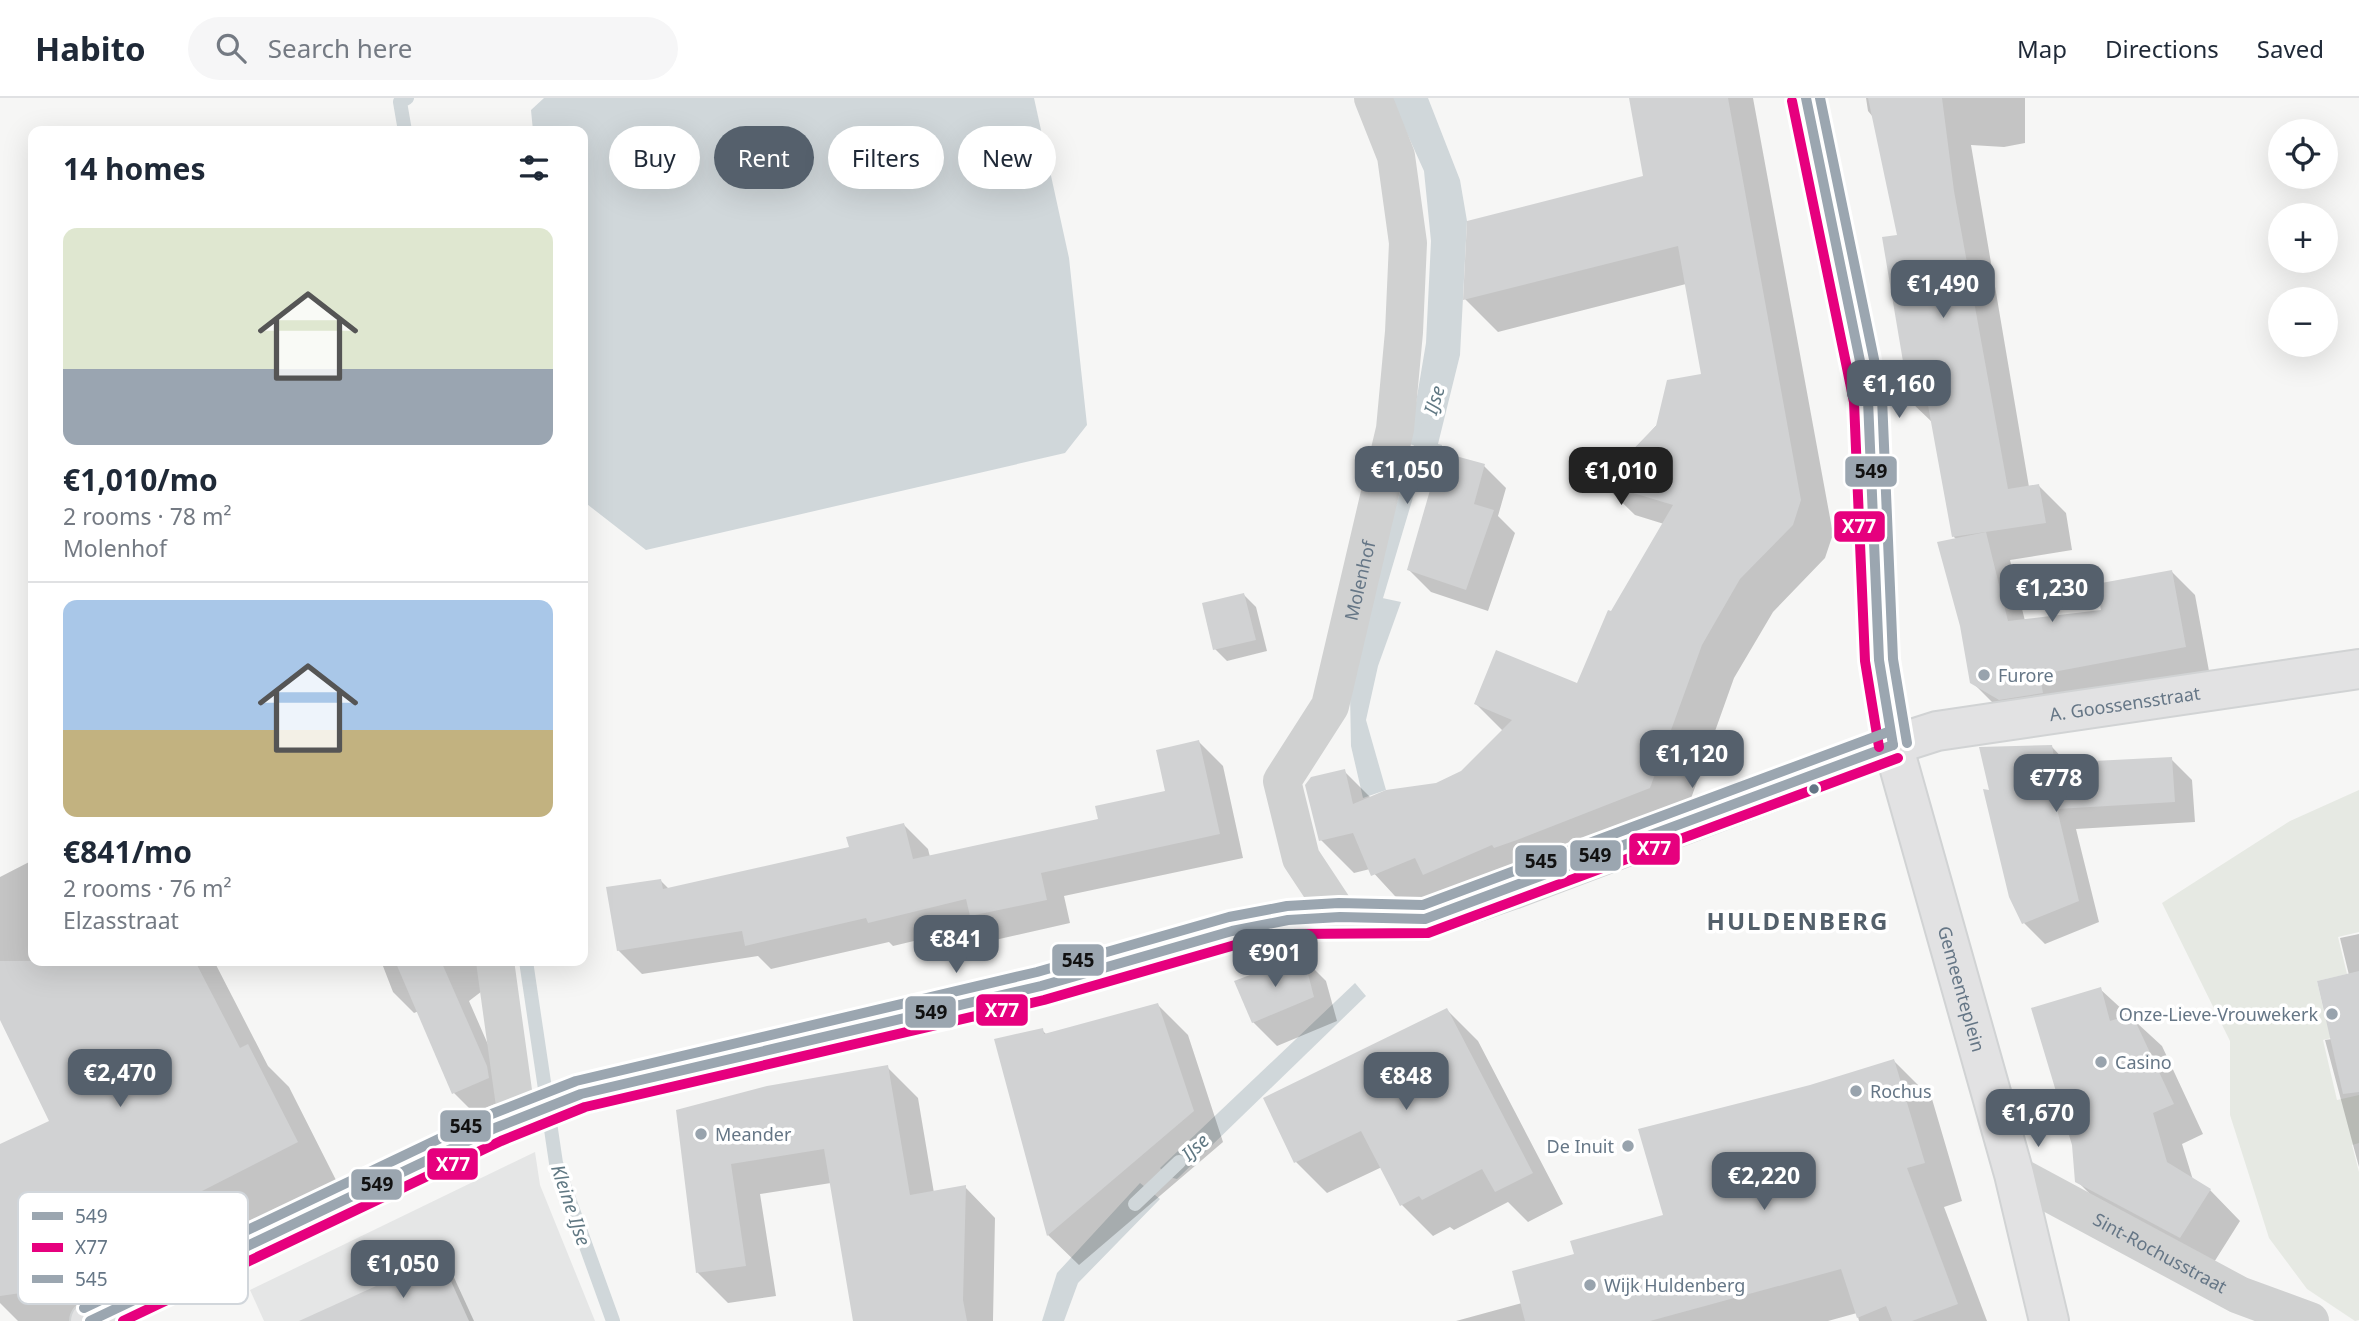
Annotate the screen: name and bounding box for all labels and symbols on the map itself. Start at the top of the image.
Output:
pin: €1,490 [1886,260,2000,320]
pin: €1,160 [1842,360,1956,420]
water label: IJse [1417,382,1451,419]
pin: €1,050 [1350,446,1464,506]
pin: €1,010 [1564,448,1678,507]
line badge: 549 [1844,455,1898,488]
text: 549 [1855,458,1887,484]
line badge: X77 [1833,510,1886,543]
text: X77 [1842,513,1876,539]
street label: Molenhof [1338,537,1381,623]
pin: €1,230 [1995,564,2109,624]
place label: Furore [1998,663,2054,687]
marker: Furore [1976,667,1992,683]
street label: A. Goossensstraat [2048,680,2202,726]
pin: €1,120 [1635,730,1749,790]
pin: €778 [2015,754,2097,814]
unlabelled marker [1807,782,1821,796]
line badge: X77 [1628,832,1681,866]
text: X77 [1637,835,1671,861]
line badge: 549 [1569,839,1622,872]
text: 549 [1579,842,1611,868]
line badge: 545 [1514,844,1568,878]
text: 545 [1525,848,1557,874]
district label: HULDENBERG [1707,904,1889,937]
pin: €841 [915,916,997,975]
street label: Gemeenteplein [1933,923,1991,1055]
pin: €901 [1234,930,1316,989]
line badge: 545 [1051,943,1105,977]
text: 545 [1062,947,1094,973]
line badge: X77 [975,993,1029,1027]
line badge: 549 [904,995,957,1029]
text: X77 [985,997,1019,1023]
text: 549 [915,999,947,1025]
place label: Onze-Lieve-Vrouwekerk [2119,1002,2318,1026]
marker: Onze-Lieve-Vrouwekerk [2324,1006,2340,1022]
pin: €2,470 [63,1049,177,1109]
place label: Casino [2115,1050,2172,1074]
pin: €848 [1365,1052,1447,1112]
marker: Casino [2093,1054,2109,1070]
place label: Rochus [1870,1079,1932,1103]
marker: Rochus [1848,1083,1864,1099]
pin: €1,670 [1981,1090,2095,1149]
line badge: 545 [439,1109,492,1143]
text: 545 [450,1113,482,1139]
place label: Meander [715,1122,792,1146]
marker: Meander [693,1126,709,1142]
water label: IJse [1175,1128,1214,1167]
place label: De Inuit [1547,1134,1614,1158]
marker: De Inuit [1620,1138,1636,1154]
line badge: X77 [426,1147,479,1181]
text: X77 [436,1151,470,1177]
pin: €2,220 [1707,1152,1821,1212]
water label: Kleine IJse [545,1161,597,1249]
line badge: 549 [350,1168,403,1201]
text: 549 [361,1171,393,1197]
legend [18,1192,248,1304]
text: 549 [75,1203,108,1229]
street label: Sint-Rochusstraat [2089,1207,2232,1299]
text: X77 [75,1234,108,1260]
pin: €1,050 [346,1240,460,1300]
text: 545 [75,1266,108,1292]
place label: Wijk Huldenberg [1604,1273,1745,1297]
marker: Wijk Huldenberg [1582,1277,1598,1293]

